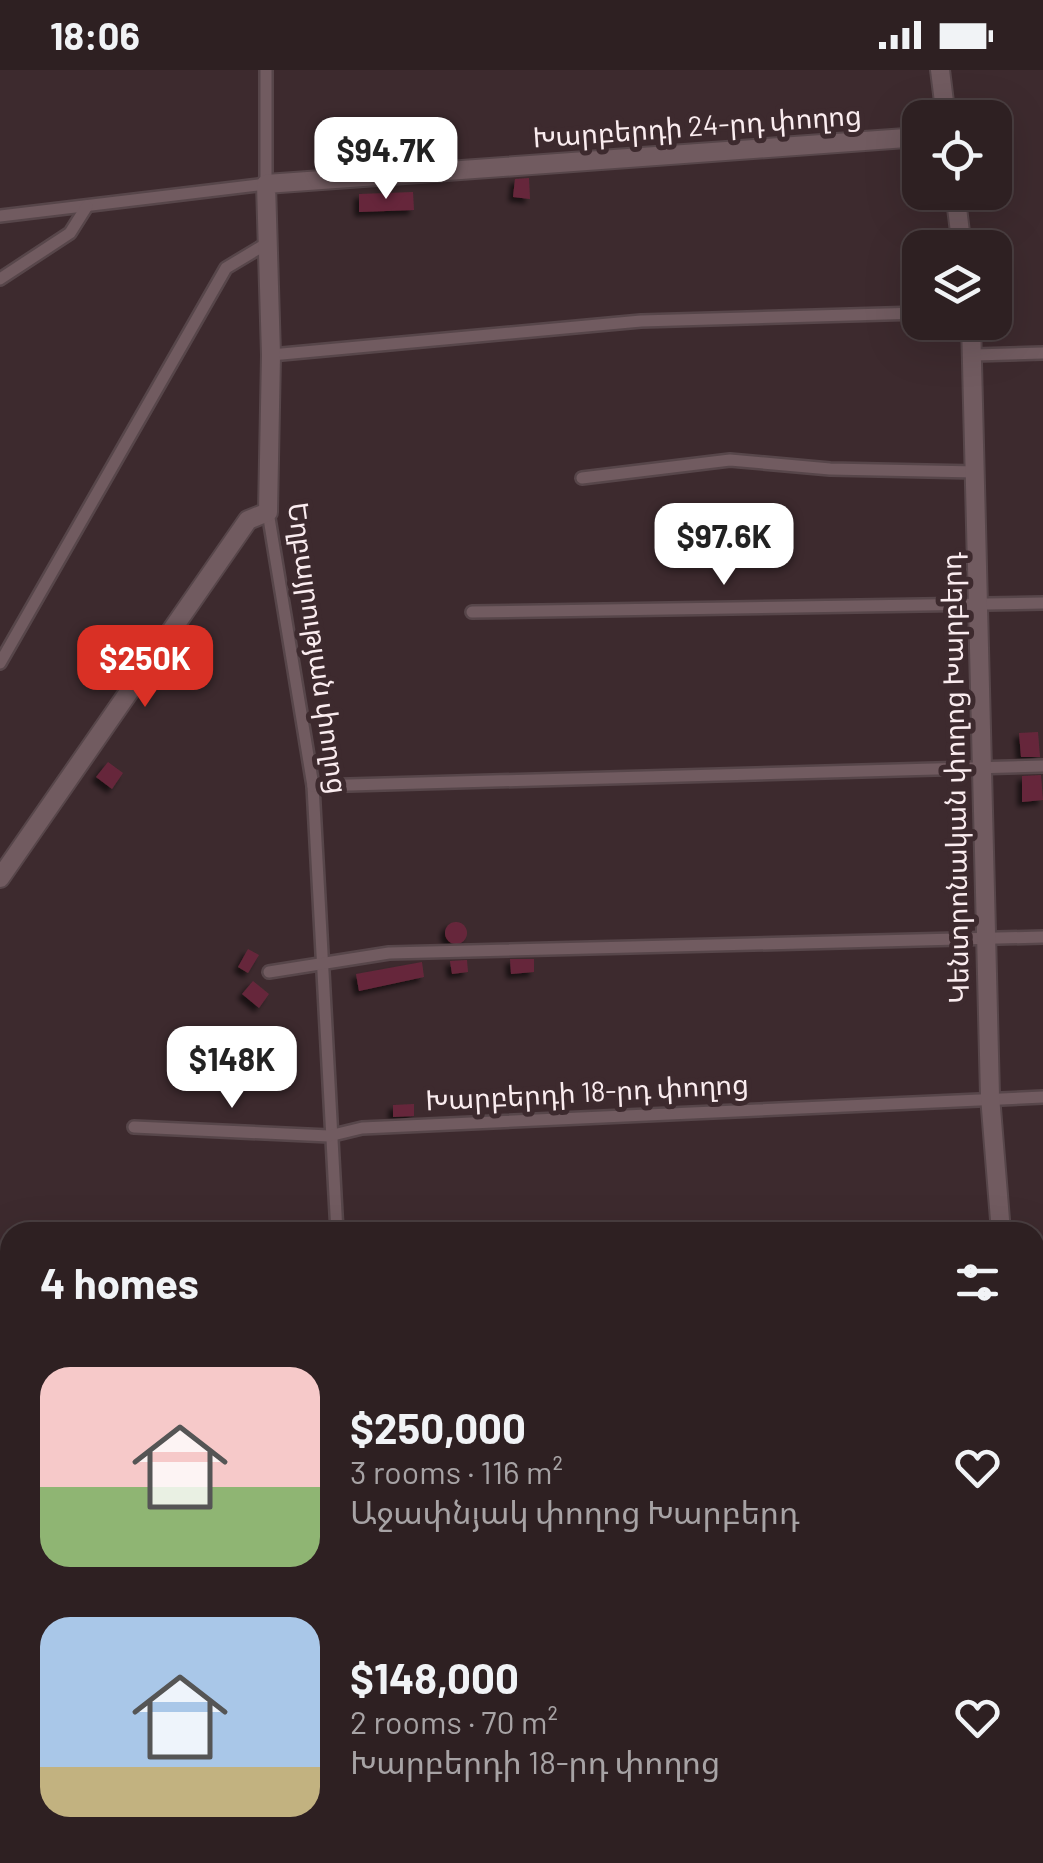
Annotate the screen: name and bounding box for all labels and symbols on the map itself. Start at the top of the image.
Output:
street label: Խարբերդի 24-րդ փողոց [531,97,863,154]
pin: $94.7K [305,117,467,202]
street label: Եղբայրության փողոց [281,500,356,796]
pin: $97.6K [643,503,805,588]
street label: Կենտրոնական փողոց Խարբերդ [933,552,976,1004]
pin: $250K [75,625,215,710]
pin: $148K [162,1026,302,1111]
street label: Խարբերդի 18-րդ փողոց [424,1066,750,1117]

